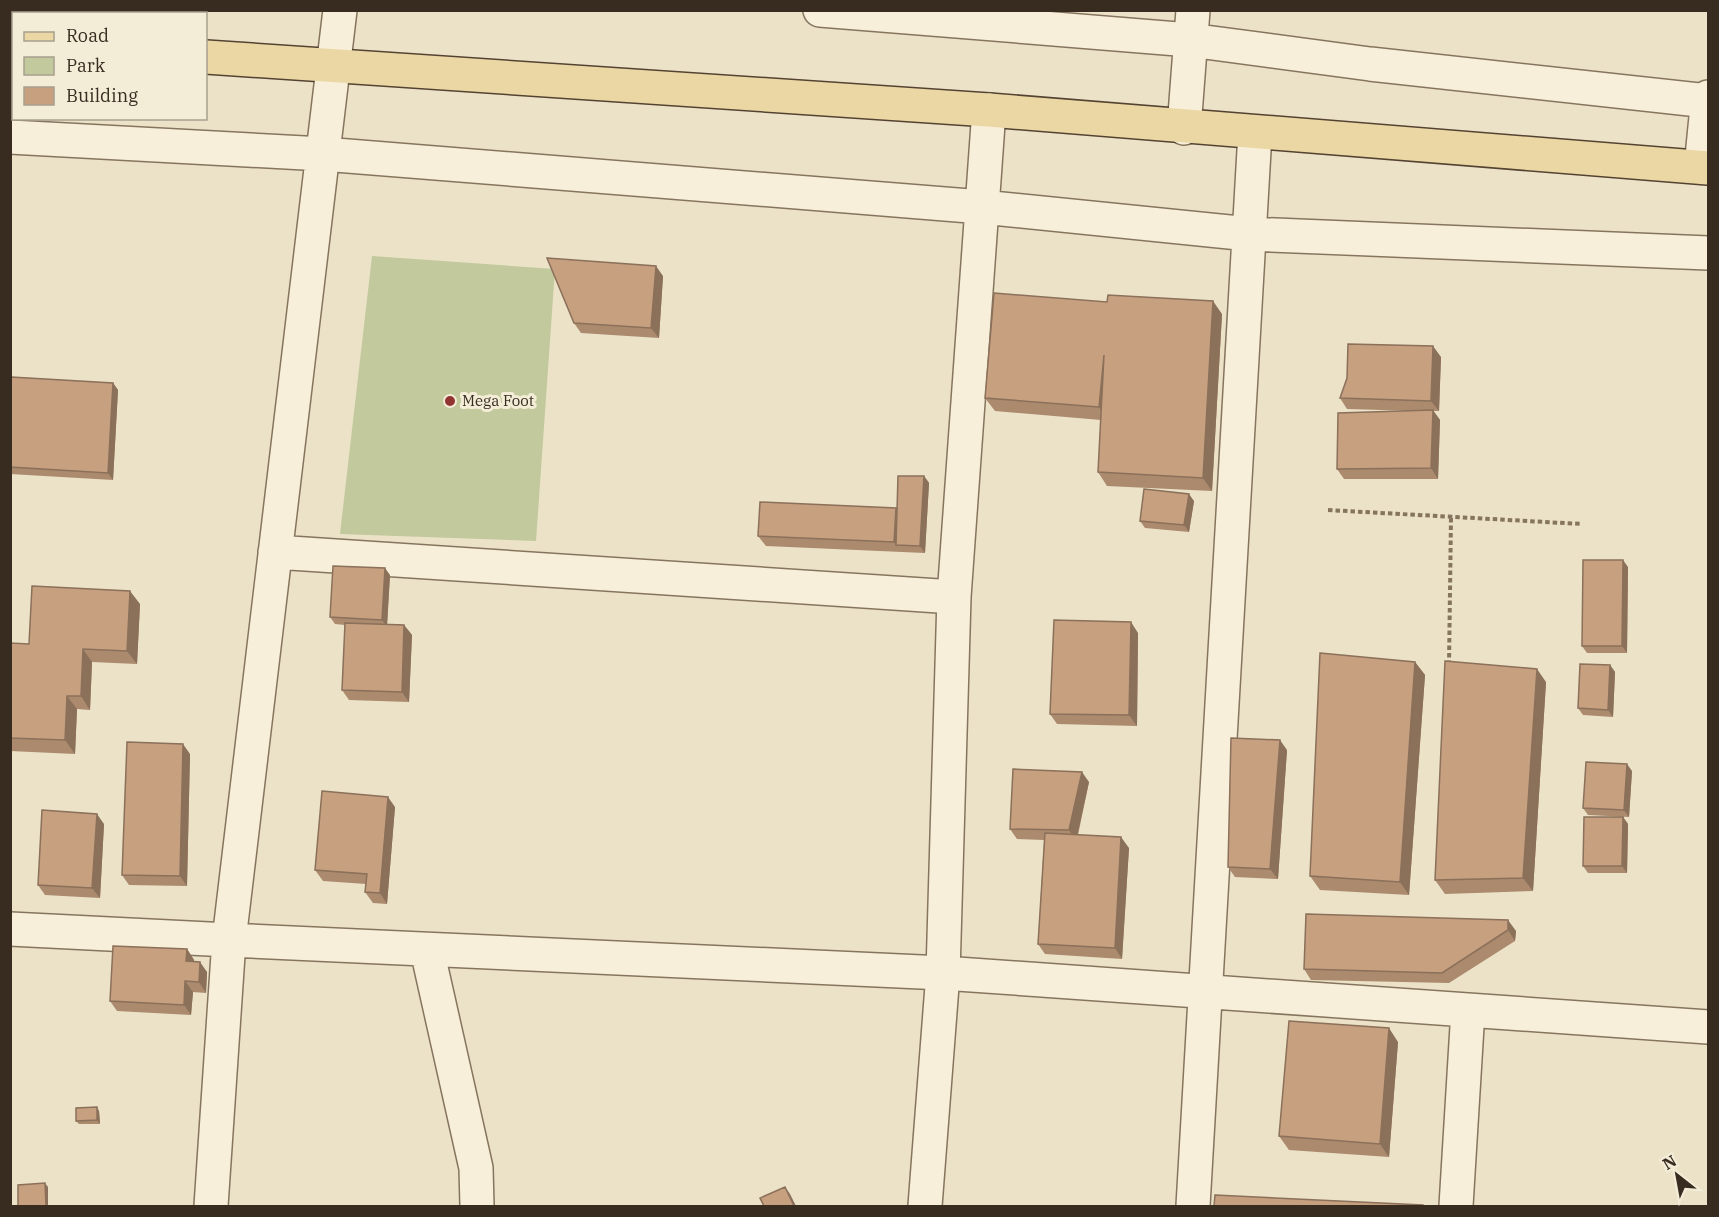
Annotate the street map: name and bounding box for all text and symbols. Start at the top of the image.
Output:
legend [12,12,207,120]
text: Road [66,24,109,47]
text: Park [66,54,106,77]
text: Building [66,84,138,107]
place label: Mega Foot [462,391,534,410]
marker: Mega Foot [443,394,457,408]
north arrow [1647,1145,1707,1205]
text: N [1659,1150,1680,1174]

